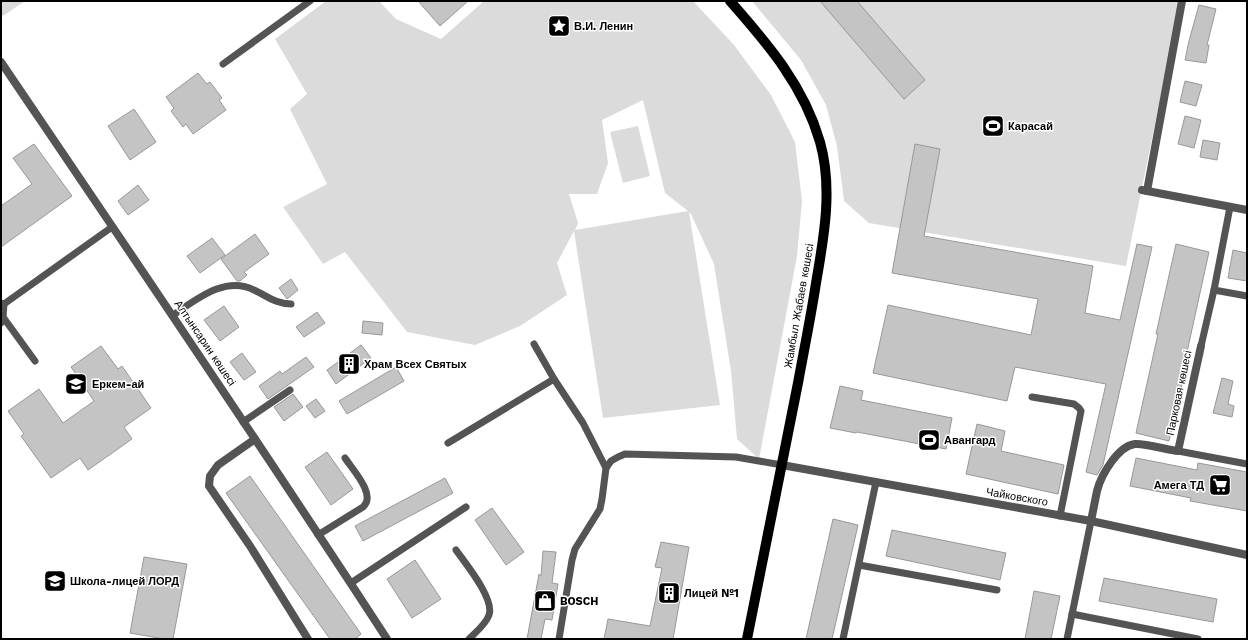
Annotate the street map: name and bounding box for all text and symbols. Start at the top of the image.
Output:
place icon: В.И. Ленин [546,13,572,39]
place label: В.И. Ленин [574,20,633,33]
sports icon: Карасай [980,113,1006,139]
place label: Карасай [1008,120,1053,133]
street label: Жамбыл Жабаев көшесі [782,243,816,369]
street label: Алтынсарин көшесі [172,298,238,388]
street label: Парковая көшесі [1164,349,1194,437]
building icon: Храм Всех Святых [336,351,362,377]
place label: Храм Всех Святых [364,358,468,371]
school or university icon: Еркем-ай [63,371,89,397]
place label: Еркем-ай [92,378,144,391]
sports icon: Авангард [916,427,942,453]
place label: Авангард [944,434,995,447]
supermarket icon: Амега ТД [1207,472,1233,498]
place label: Амега ТД [1154,479,1204,492]
street label: Чайковского [985,485,1049,509]
school or university icon: Школа-лицей ЛОРД [42,568,68,594]
place label: Школа-лицей ЛОРД [70,575,179,588]
building icon: Лицей №1 [656,580,682,606]
place label: Лицей №1 [684,587,739,600]
shop icon: BOSCH [532,588,558,614]
place label: BOSCH [560,595,598,608]

